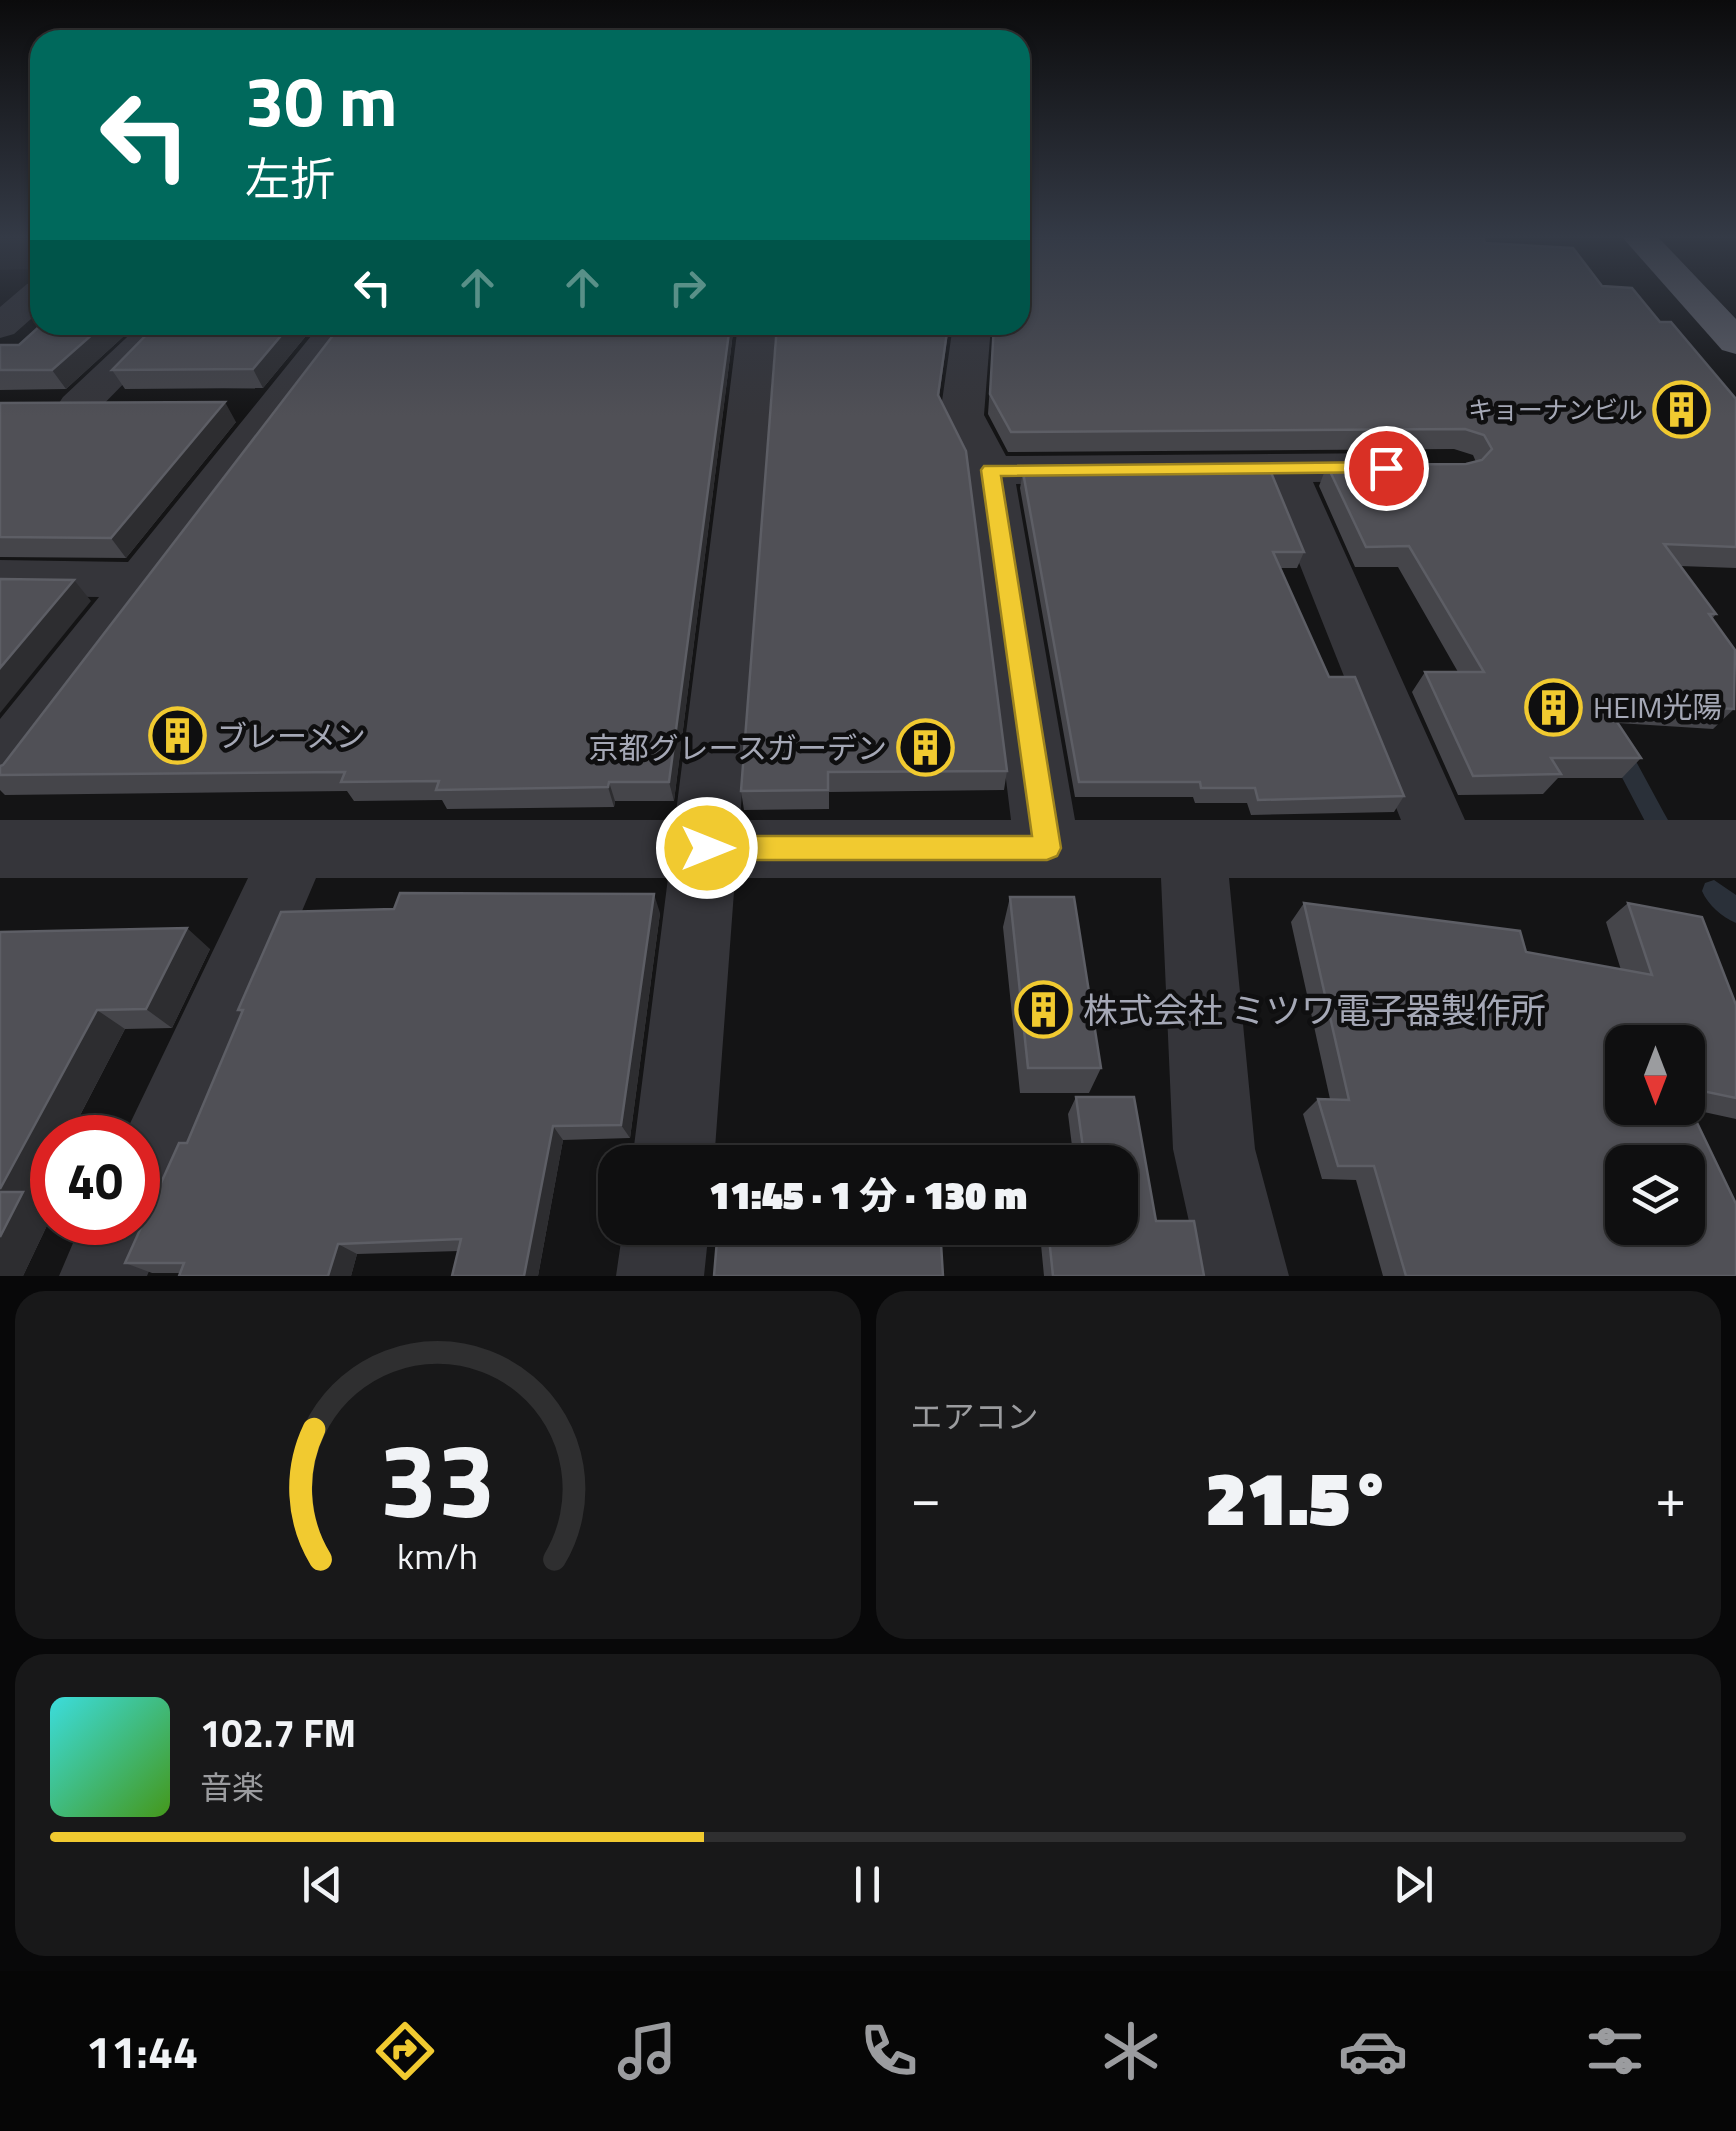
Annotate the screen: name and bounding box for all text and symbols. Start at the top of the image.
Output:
text: 30 m [245,47,398,153]
icon: left [80,70,210,200]
text: 左折 [245,144,335,212]
icon: left [345,260,400,315]
icon: ahead [450,260,505,315]
icon: ahead [555,260,610,315]
icon: right [660,260,715,315]
building icon: キョーナンビル [1652,380,1712,440]
place label: キョーナンビル [1468,391,1643,429]
pin [1344,426,1429,511]
icon: arrive [1359,441,1414,496]
building icon: HEIM光陽 [1524,677,1584,737]
place label: HEIM光陽 [1593,684,1722,730]
building icon: ブレーメン [148,706,208,766]
place label: ブレーメン [217,713,366,759]
building icon: 京都グレースガーデン [896,718,956,778]
place label: 京都グレースガーデン [589,725,887,771]
position arrow [655,796,759,900]
building icon: 株式会社 ミツワ電子器製作所 [1014,980,1074,1040]
place label: 株式会社 ミツワ電子器製作所 [1083,983,1546,1037]
north arrow [1605,1025,1705,1125]
map controls [1605,1025,1705,1245]
speed limit sign: 40 [30,1115,160,1245]
button: layers [1605,1145,1705,1245]
text: 11:45 · 1 分 · 130 m [709,1166,1027,1224]
text: エアコン [911,1392,1039,1440]
text: 33 [380,1399,496,1557]
text: 21.5° [1205,1440,1391,1554]
text: − [911,1455,941,1538]
text: + [1655,1455,1686,1538]
text: km/h [397,1528,478,1583]
text: 102.7 FM [200,1704,356,1762]
text: 音楽 [200,1763,264,1811]
icon: previous [295,1857,350,1912]
icon: pause [840,1857,895,1912]
icon: next [1386,1857,1441,1912]
icon: directions [370,2016,440,2086]
icon: music [612,2016,682,2086]
icon: phone [854,2016,924,2086]
icon: climate [1096,2016,1166,2086]
icon: car [1338,2016,1408,2086]
icon: filters [1580,2016,1650,2086]
text: 11:44 [86,2017,198,2085]

